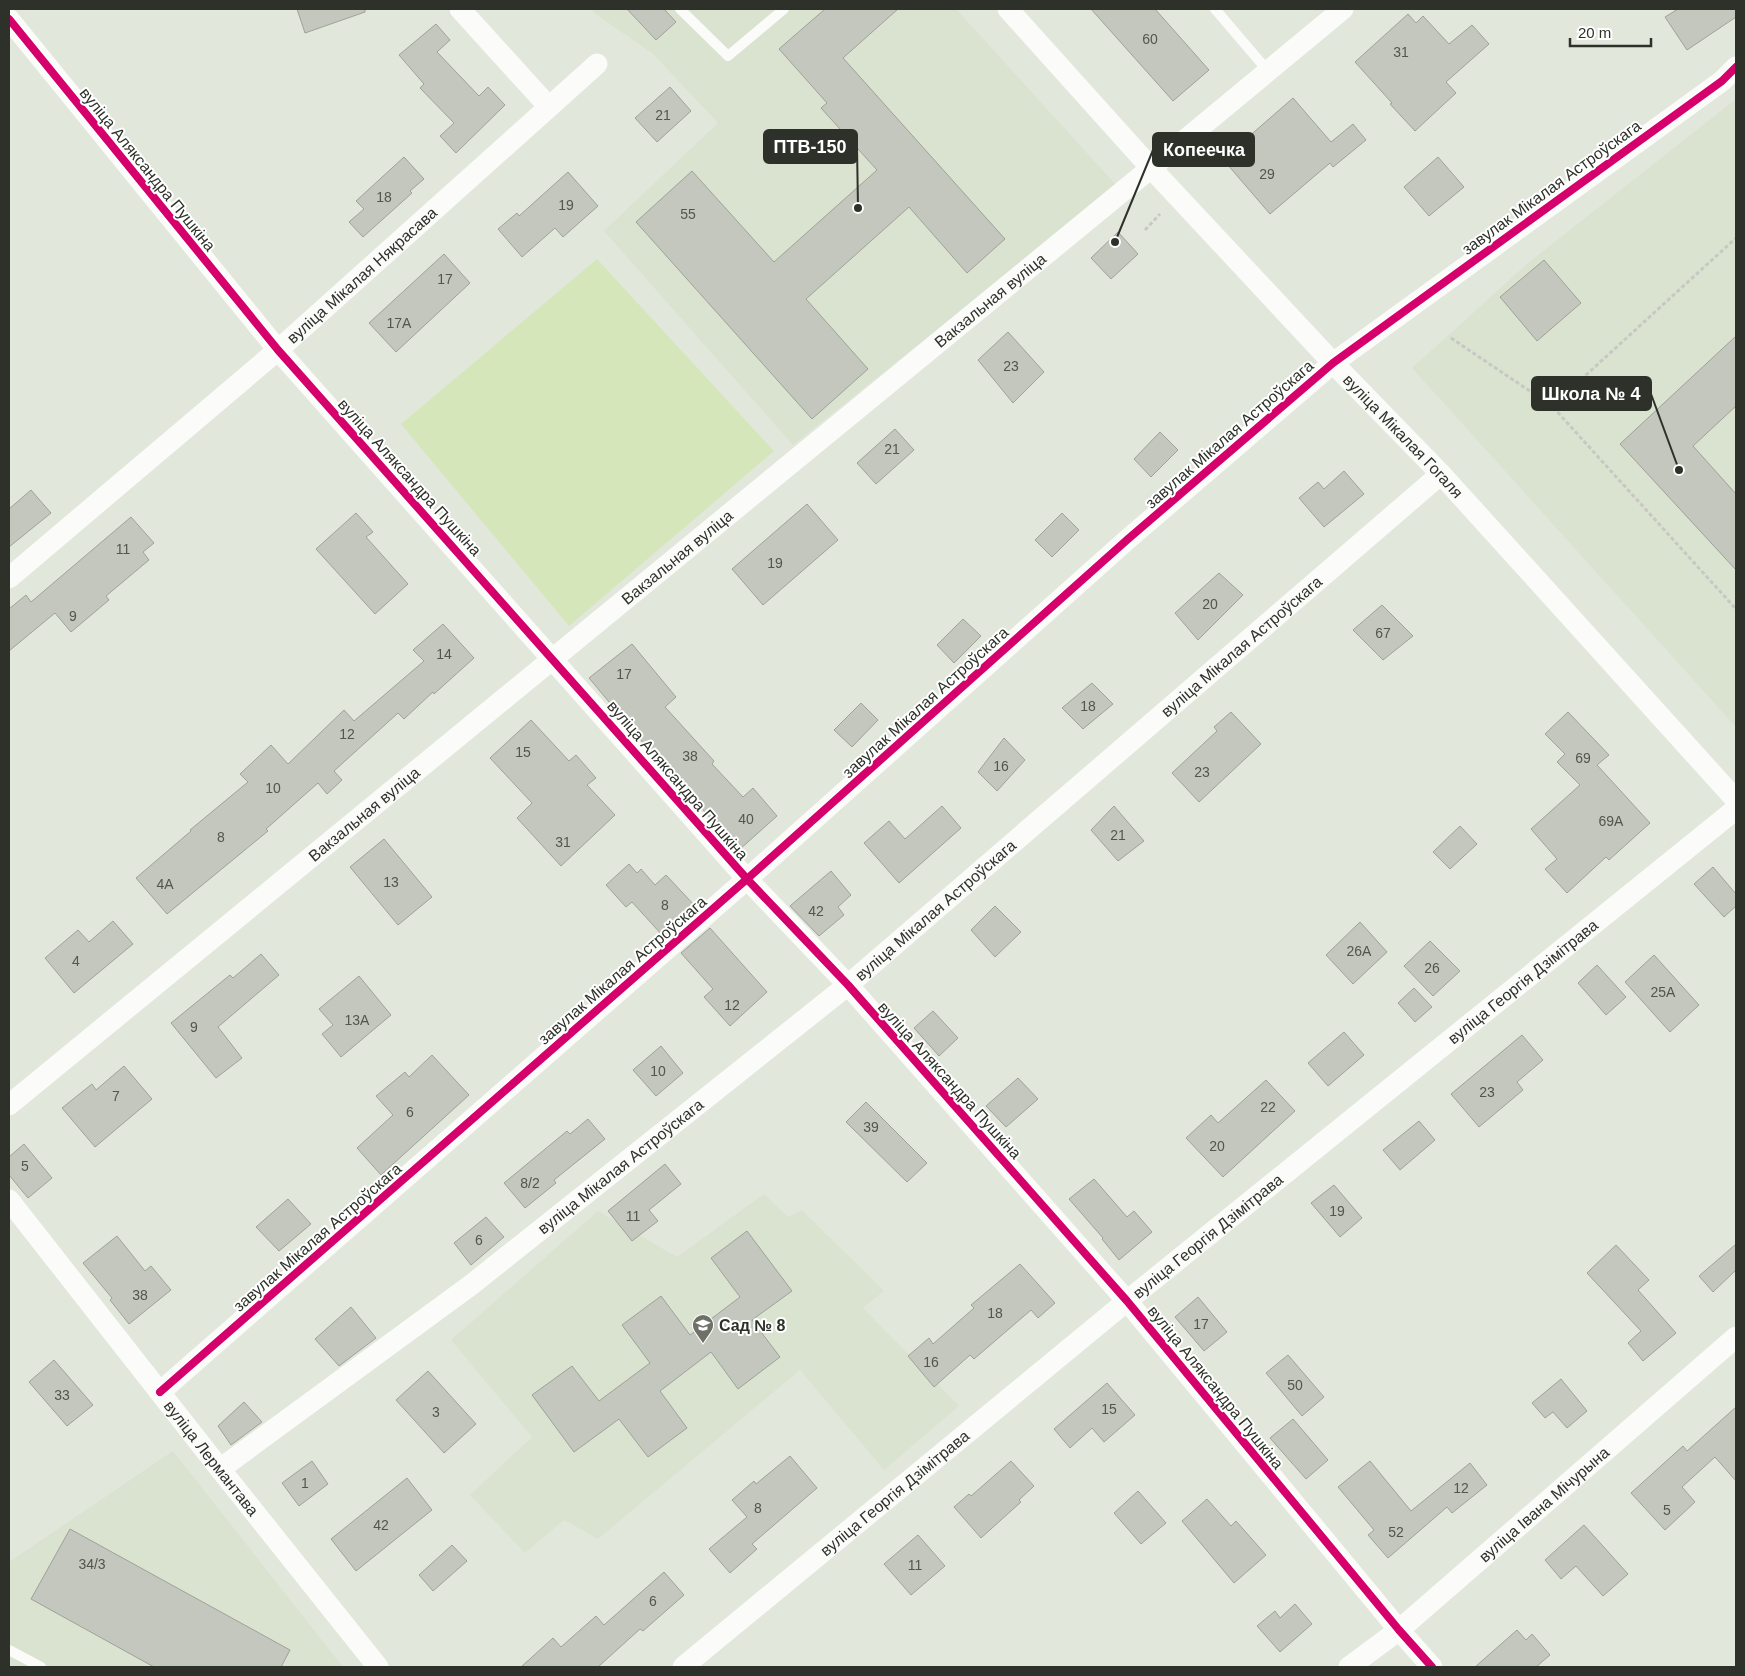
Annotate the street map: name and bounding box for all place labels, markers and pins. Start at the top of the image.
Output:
callout: ПТВ-150 [764,130,857,163]
callout: Копеечка [1153,133,1254,166]
callout: Школа № 4 [1532,377,1651,410]
school or university icon: Сад № 8 [691,1313,715,1344]
place label: Сад № 8 [719,1317,786,1334]

